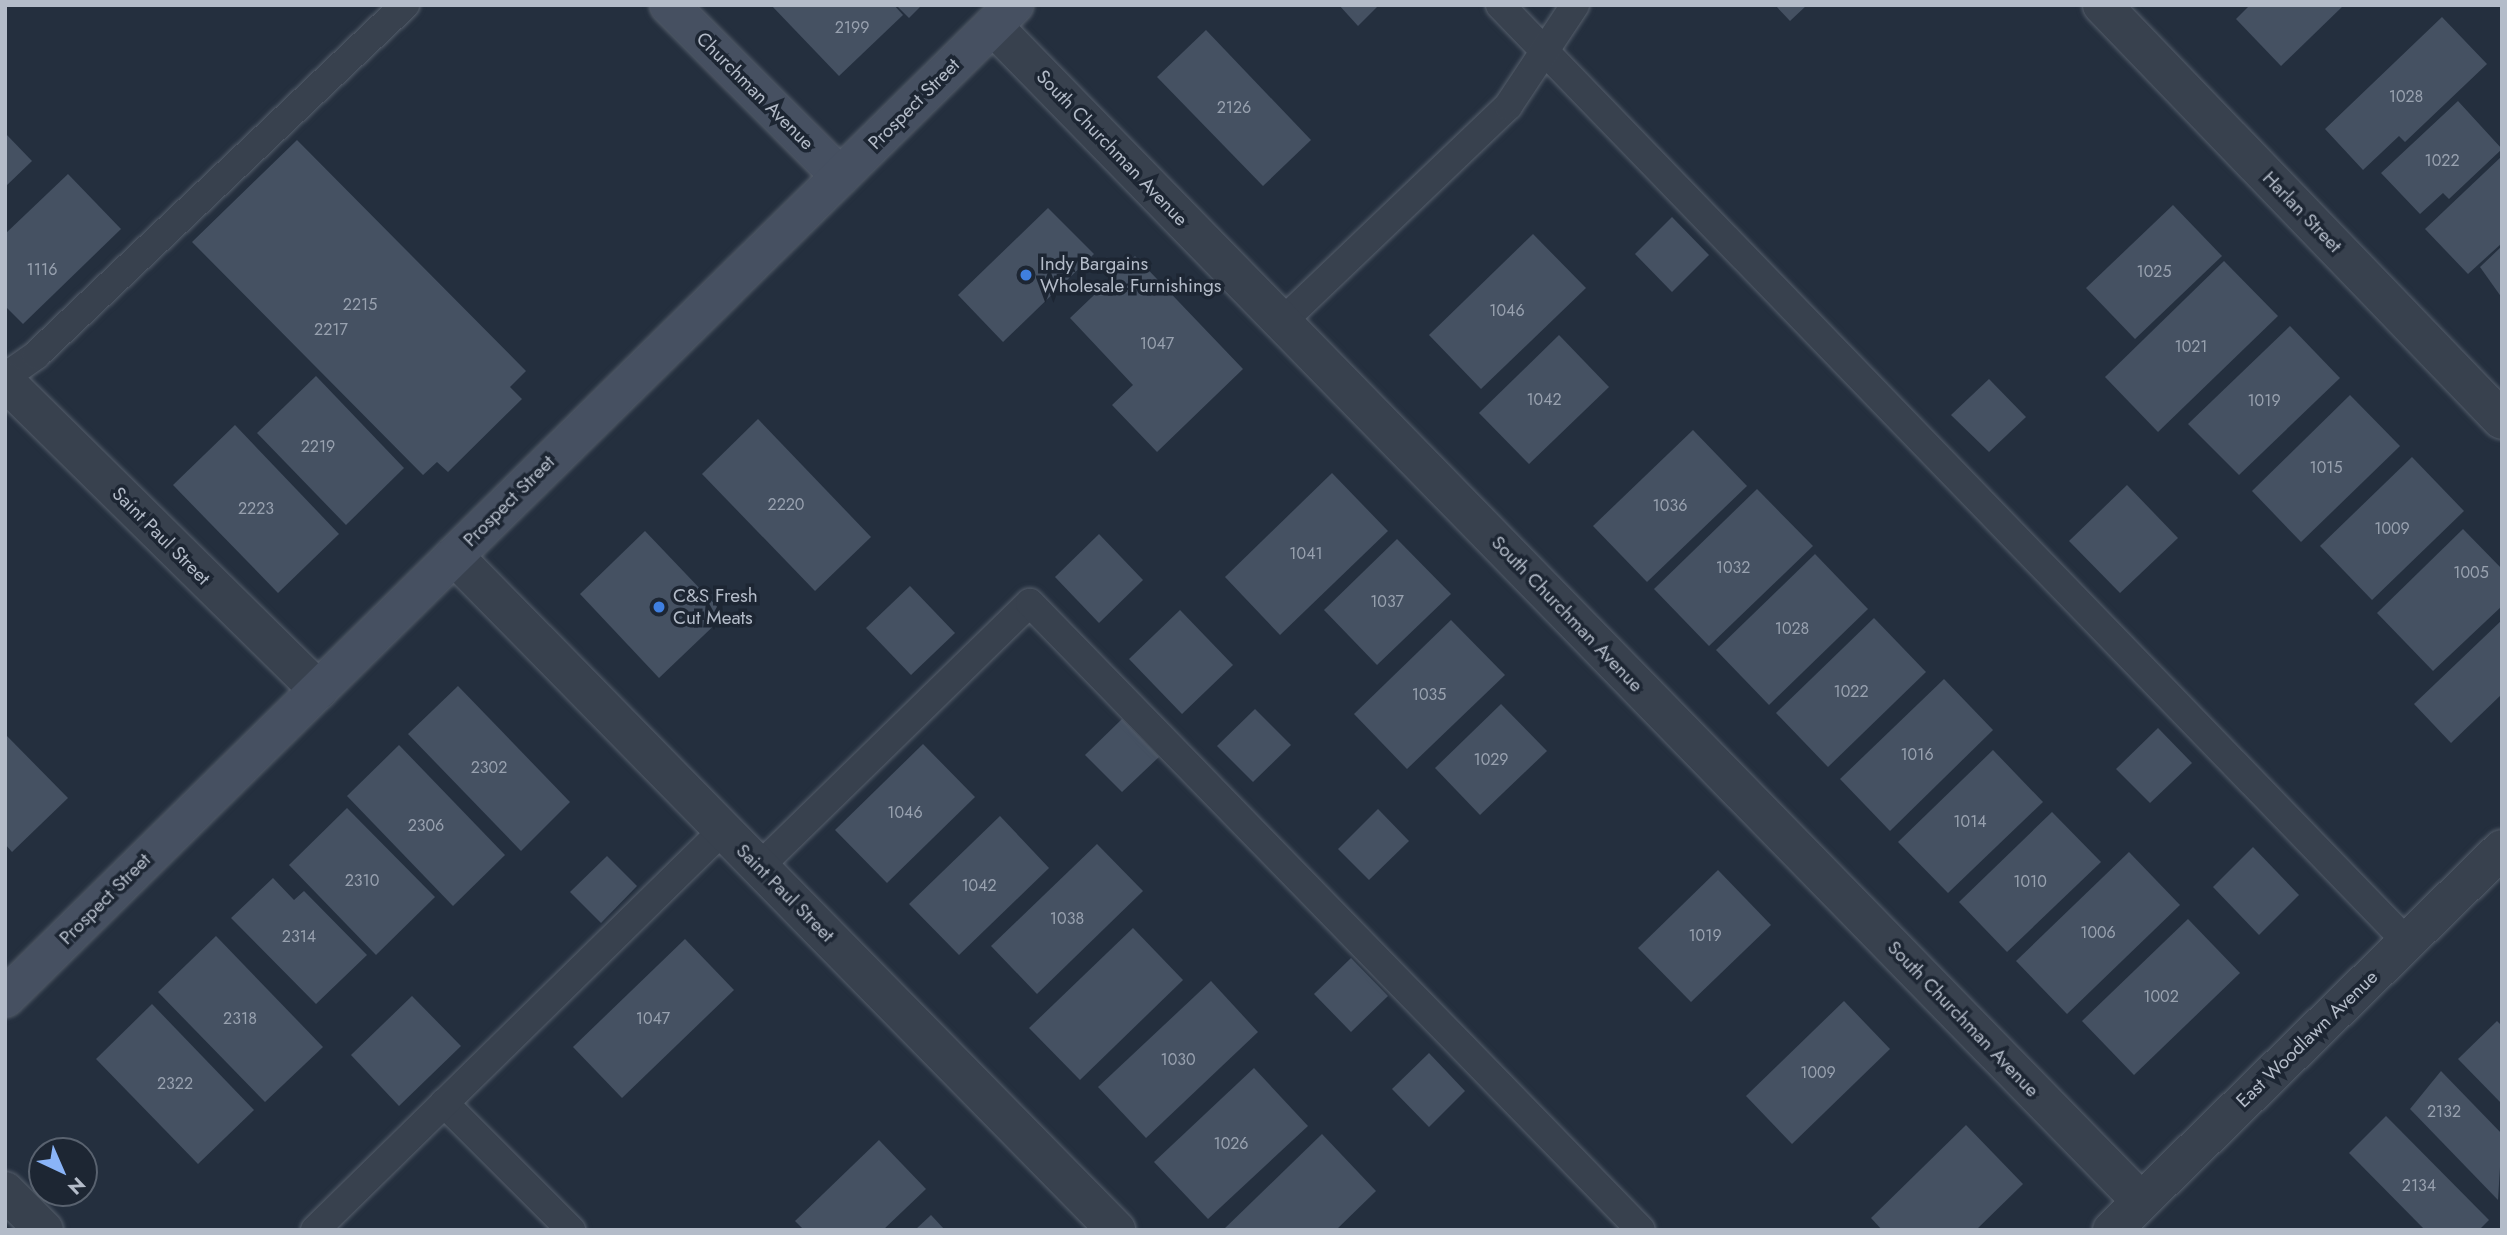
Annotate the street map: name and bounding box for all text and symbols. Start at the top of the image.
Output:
house number: 2199 [835,18,869,38]
street label: Churchman Avenue [691,27,819,155]
street label: Prospect Street [864,54,964,154]
street label: South Churchman Avenue [1032,65,1192,231]
house number: 1028 [2389,87,2423,107]
house number: 2126 [1217,98,1251,118]
house number: 1022 [2424,151,2460,171]
street label: Harlan Street [2258,167,2346,257]
place label: Indy Bargains Wholesale Furnishings [1040,253,1222,297]
house number: 1116 [27,260,57,280]
house number: 1025 [2137,262,2171,282]
marker: Indy Bargains Wholesale Furnishings [1018,267,1034,283]
house number: 2215 [343,295,377,315]
house number: 1046 [1489,301,1525,321]
house number: 2217 [314,320,348,340]
house number: 1047 [1140,334,1174,354]
house number: 1021 [2174,337,2208,357]
house number: 1042 [1526,390,1562,410]
house number: 1019 [2247,391,2281,411]
house number: 2219 [301,437,335,457]
street label: Prospect Street [459,451,559,551]
house number: 1015 [2309,458,2343,478]
street label: Saint Paul Street [107,482,215,590]
house number: 2220 [768,495,804,515]
house number: 1036 [1653,496,1687,516]
house number: 2223 [238,499,274,519]
house number: 1009 [2374,519,2410,539]
street label: South Churchman Avenue [1487,531,1647,697]
house number: 1041 [1289,544,1323,564]
house number: 1032 [1716,558,1750,578]
house number: 1005 [2453,563,2489,583]
place label: C&S Fresh Cut Meats [673,585,758,629]
house number: 1037 [1370,592,1404,612]
marker: C&S Fresh Cut Meats [651,599,667,615]
house number: 1028 [1775,619,1809,639]
house number: 1022 [1833,682,1869,702]
house number: 1035 [1412,685,1446,705]
house number: 1016 [1900,745,1934,765]
house number: 1029 [1473,750,1509,770]
house number: 2302 [471,758,507,778]
house number: 1046 [887,803,923,823]
house number: 1014 [1953,812,1987,832]
house number: 2306 [408,816,444,836]
street label: Saint Paul Street [731,839,839,947]
street label: Prospect Street [55,849,155,949]
house number: 2310 [345,871,379,891]
house number: 1010 [2013,872,2047,892]
house number: 1042 [961,876,997,896]
house number: 1038 [1050,909,1084,929]
house number: 1006 [2080,923,2116,943]
house number: 1019 [1688,926,1722,946]
house number: 2314 [282,927,316,947]
street label: South Churchman Avenue [1883,936,2043,1102]
street label: East Woodlawn Avenue [2232,966,2382,1112]
house number: 1002 [2143,987,2179,1007]
house number: 2318 [223,1009,257,1029]
house number: 1047 [636,1009,670,1029]
house number: 1030 [1160,1050,1196,1070]
house number: 1009 [1800,1063,1836,1083]
house number: 2322 [157,1074,193,1094]
house number: 2132 [2427,1102,2461,1122]
house number: 1026 [1213,1134,1249,1154]
north arrow [28,1137,98,1207]
text: N [62,1171,91,1201]
house number: 2134 [2402,1176,2436,1196]

